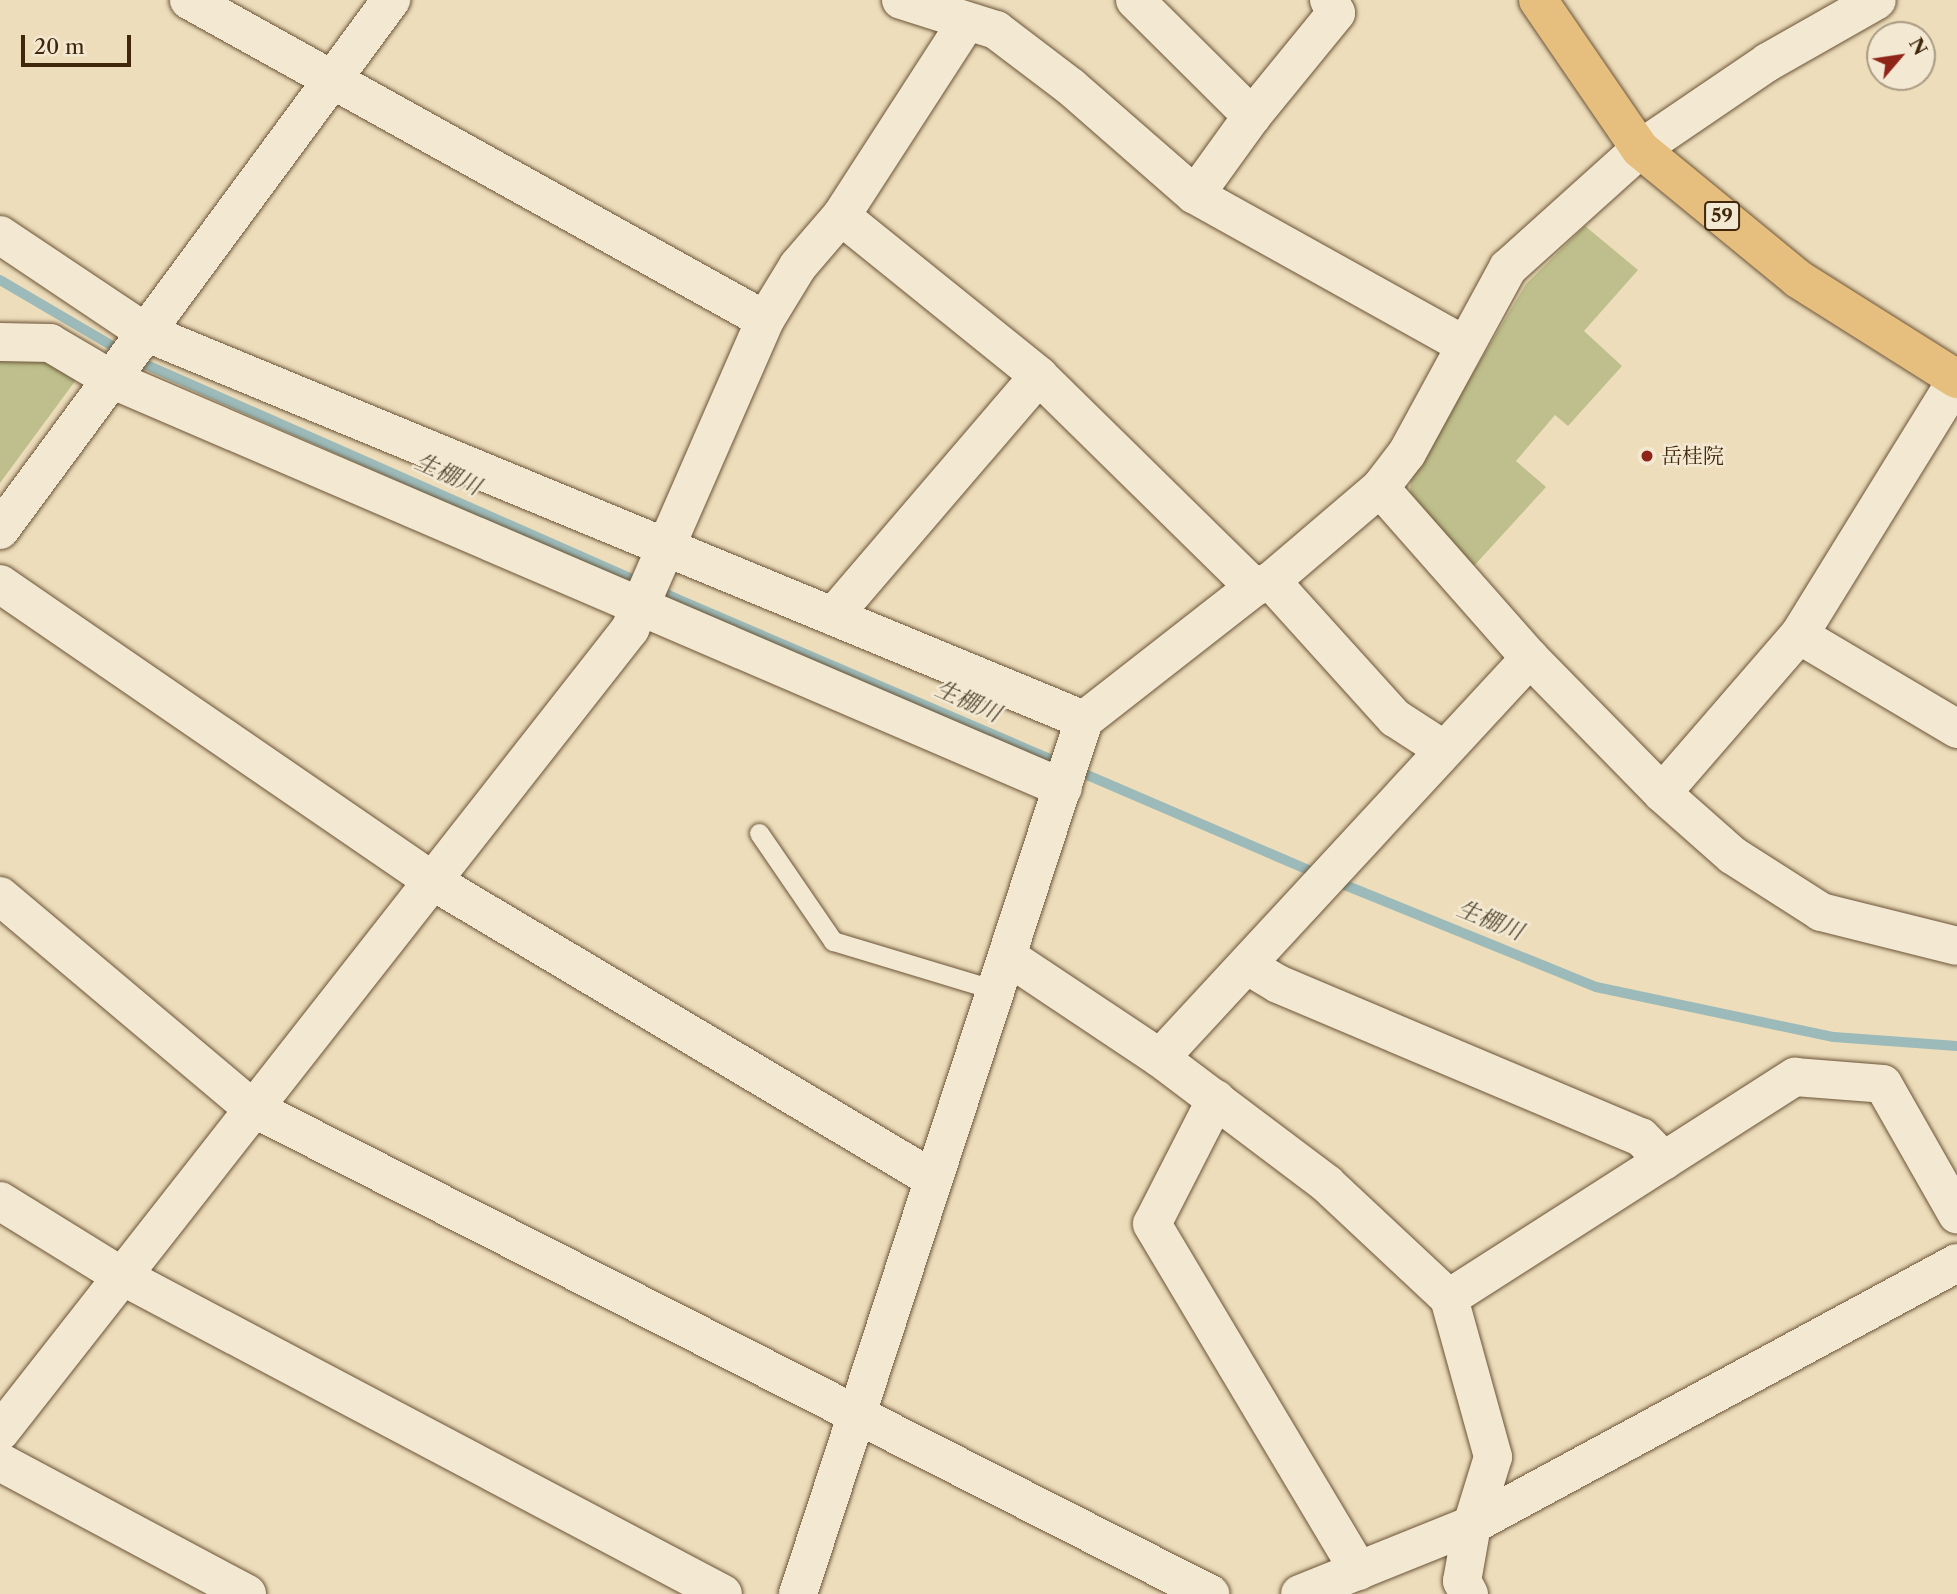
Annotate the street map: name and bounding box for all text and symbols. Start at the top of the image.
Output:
scale bar [24,21,135,65]
north arrow [1866,21,1936,91]
text: 20 m [34,34,85,59]
text: N [1904,34,1932,59]
road number: 59 [1703,200,1741,232]
place label: 岳桂院 [1661,443,1724,469]
water label: 生棚川 [411,447,485,501]
marker: 岳桂院 [1639,448,1655,464]
water label: 生棚川 [931,674,1005,728]
water label: 生棚川 [1453,894,1527,946]

